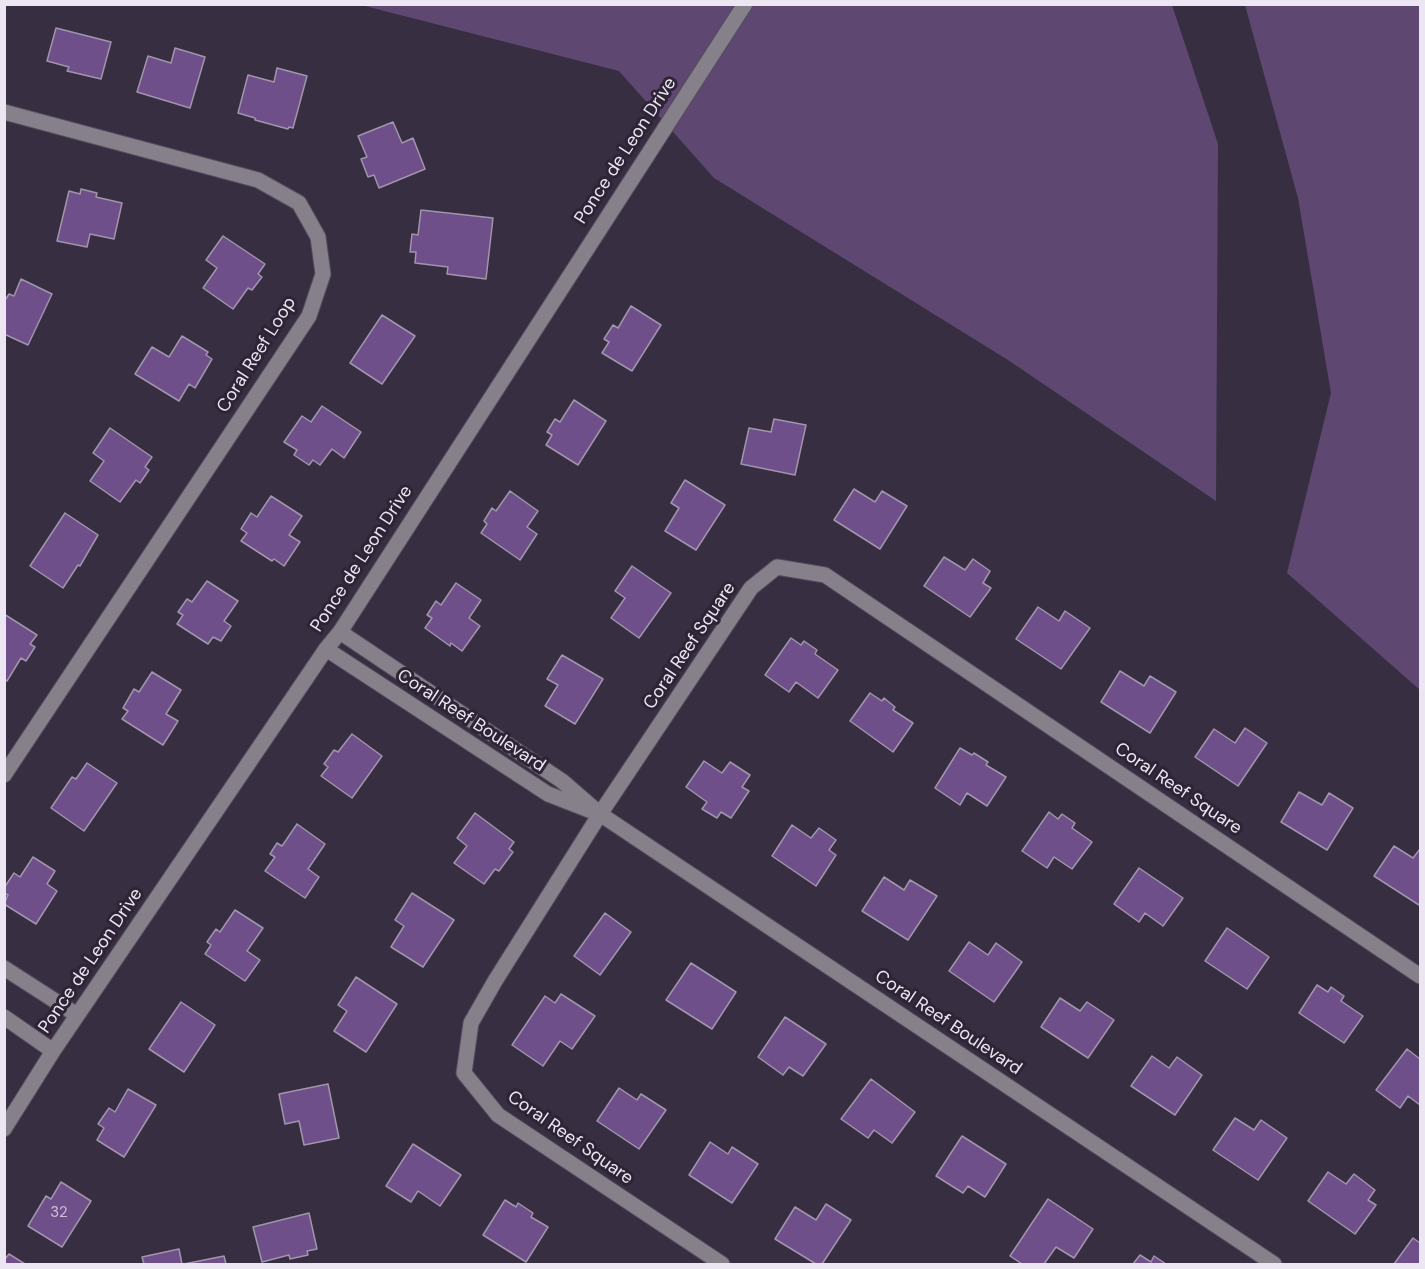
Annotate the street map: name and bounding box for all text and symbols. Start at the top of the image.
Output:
street label: Ponce de Leon Drive [571,74,681,228]
street label: Coral Reef Loop [213,293,301,417]
street label: Ponce de Leon Drive [307,482,417,636]
street label: Coral Reef Square [639,578,741,714]
street label: Coral Reef Boulevard [393,665,549,777]
street label: Coral Reef Square [1110,738,1246,840]
street label: Ponce de Leon Drive [34,884,148,1038]
street label: Coral Reef Boulevard [870,966,1026,1080]
street label: Coral Reef Square [503,1087,637,1189]
house number: 32 [50,1204,68,1222]

